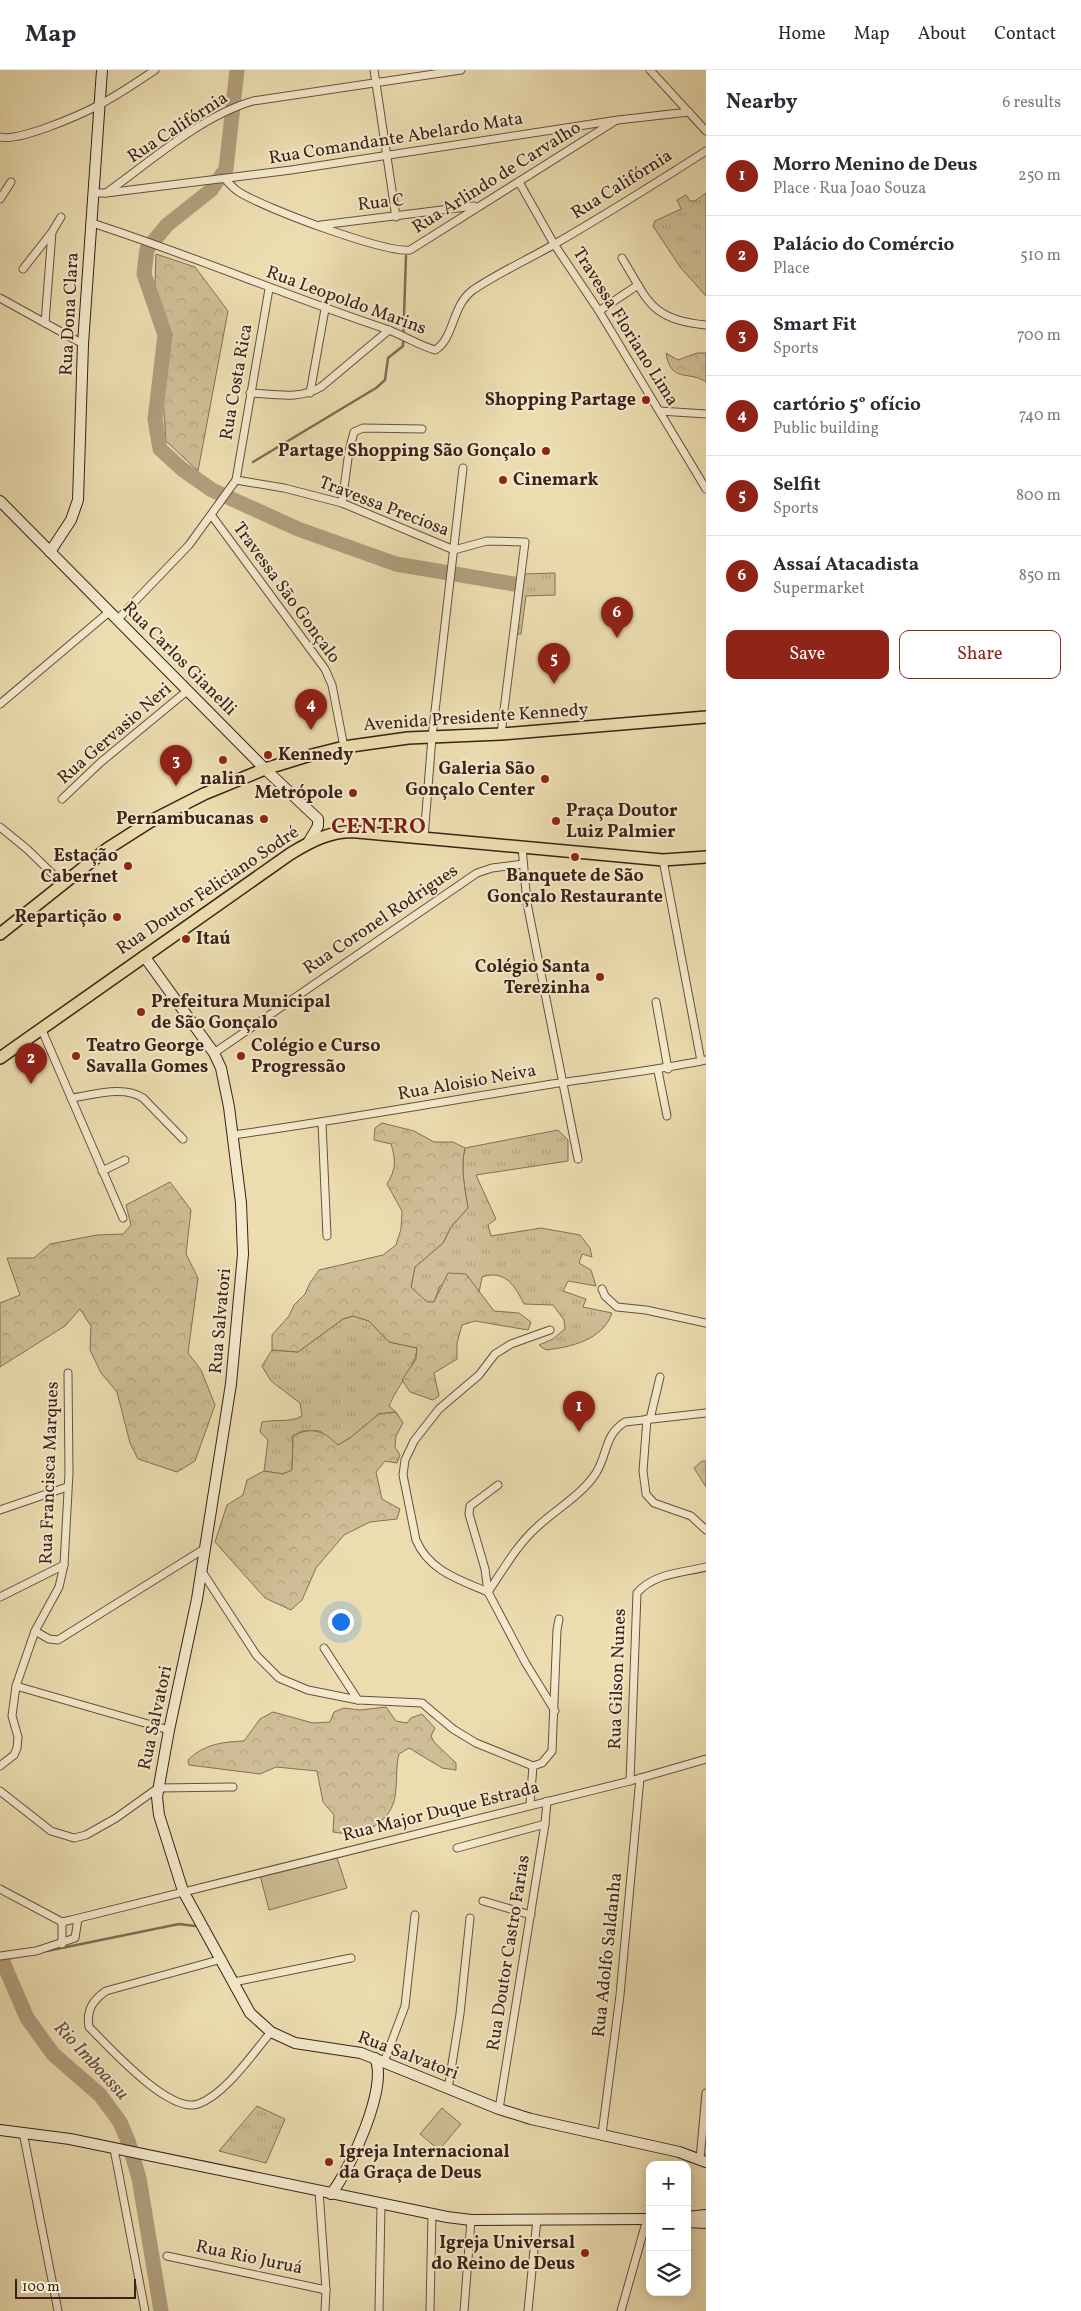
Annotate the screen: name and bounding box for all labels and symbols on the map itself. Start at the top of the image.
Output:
street label: Rua Califórnia [123,86,233,170]
street label: Rua Comandante Abelardo Mata [267,107,525,171]
street label: Rua Arlindo de Carvalho [408,116,586,240]
street label: Rua Califórnia [567,144,677,226]
street label: Rua C [356,188,406,218]
street label: Travessa Floriano Lima [566,243,684,411]
street label: Rua Dona Clara [54,252,86,376]
street label: Rua Leopoldo Marins [262,260,430,342]
street label: Rua Costa Rica [214,322,260,442]
place label: Shopping Partage [485,388,636,413]
marker: Shopping Partage [640,394,652,406]
place label: Partage Shopping São Gonçalo [278,439,536,464]
marker: Partage Shopping São Gonçalo [540,445,552,457]
place label: Cinemark [513,468,598,493]
street label: Travessa Preciosa [315,471,453,543]
marker: Cinemark [497,474,509,486]
street label: Travessa São Gonçalo [226,517,346,669]
street label: Rua Carlos Gianelli [116,596,242,722]
pin: 6 [601,597,633,638]
pin: 5 [538,643,570,684]
street label: Rua Gervasio Neri [53,677,177,791]
pin: 4 [295,689,327,730]
street label: Avenida Presidente Kennedy [363,698,590,738]
place label: Kennedy [278,743,353,768]
pin: 3 [160,745,192,786]
marker: Kennedy [262,749,274,761]
marker: nalin [217,754,229,766]
place label: Galeria São Gonçalo Center [405,757,535,803]
place label: nalin [200,767,246,792]
marker: Galeria São Gonçalo Center [539,773,551,785]
place label: Metrópole [254,781,343,806]
marker: Metrópole [347,787,359,799]
place label: Praça Doutor Luiz Palmier [566,799,678,845]
place label: Pernambucanas [116,807,254,832]
district label: CENTRO [331,812,427,843]
marker: Pernambucanas [258,813,270,825]
marker: Praça Doutor Luiz Palmier [550,815,562,827]
street label: Rua Doutor Feliciano Sodré [112,820,304,962]
place label: Estação Cabernet [41,844,118,890]
marker: Banquete de São Gonçalo Restaurante [569,851,581,863]
street label: Rua Coronel Rodrigues [299,859,463,981]
marker: Estação Cabernet [122,860,134,872]
place label: Banquete de São Gonçalo Restaurante [487,864,663,910]
place label: Repartição [14,905,107,930]
marker: Repartição [111,911,123,923]
place label: Itaú [196,927,230,952]
marker: Itaú [180,933,192,945]
place label: Colégio Santa Terezinha [475,955,590,1001]
marker: Colégio Santa Terezinha [594,971,606,983]
place label: Prefeitura Municipal de São Gonçalo [151,990,331,1036]
marker: Prefeitura Municipal de São Gonçalo [135,1006,147,1018]
place label: Teatro George Savalla Gomes [86,1034,208,1080]
place label: Colégio e Curso Progressão [251,1034,380,1080]
pin: 2 [15,1043,47,1084]
marker: Teatro George Savalla Gomes [70,1050,82,1062]
marker: Colégio e Curso Progressão [235,1050,247,1062]
street label: Rua Aloisio Neiva [396,1059,538,1107]
street label: Rua Salvatori [204,1267,238,1375]
street label: Rua Francisca Marques [34,1381,66,1565]
pin: 1 [563,1391,595,1432]
street label: Rua Gilson Nunes [603,1608,633,1750]
your location [328,1609,354,1635]
street label: Rua Salvatori [133,1663,179,1773]
street label: Rua Major Duque Estrada [340,1775,542,1849]
street label: Rua Doutor Castro Farias [481,1853,537,2053]
street label: Rua Adolfo Saldanha [587,1871,629,2039]
water label: Rio Imboassu [47,2016,135,2107]
street label: Rua Salvatori [354,2025,462,2087]
place label: Igreja Internacional da Graça de Deus [339,2140,510,2186]
marker: Igreja Internacional da Graça de Deus [323,2156,335,2168]
place label: Igreja Universal do Reino de Deus [431,2231,575,2277]
street label: Rua Rio Juruá [193,2234,305,2282]
marker: Igreja Universal do Reino de Deus [579,2247,591,2259]
scale bar [15,2276,136,2299]

